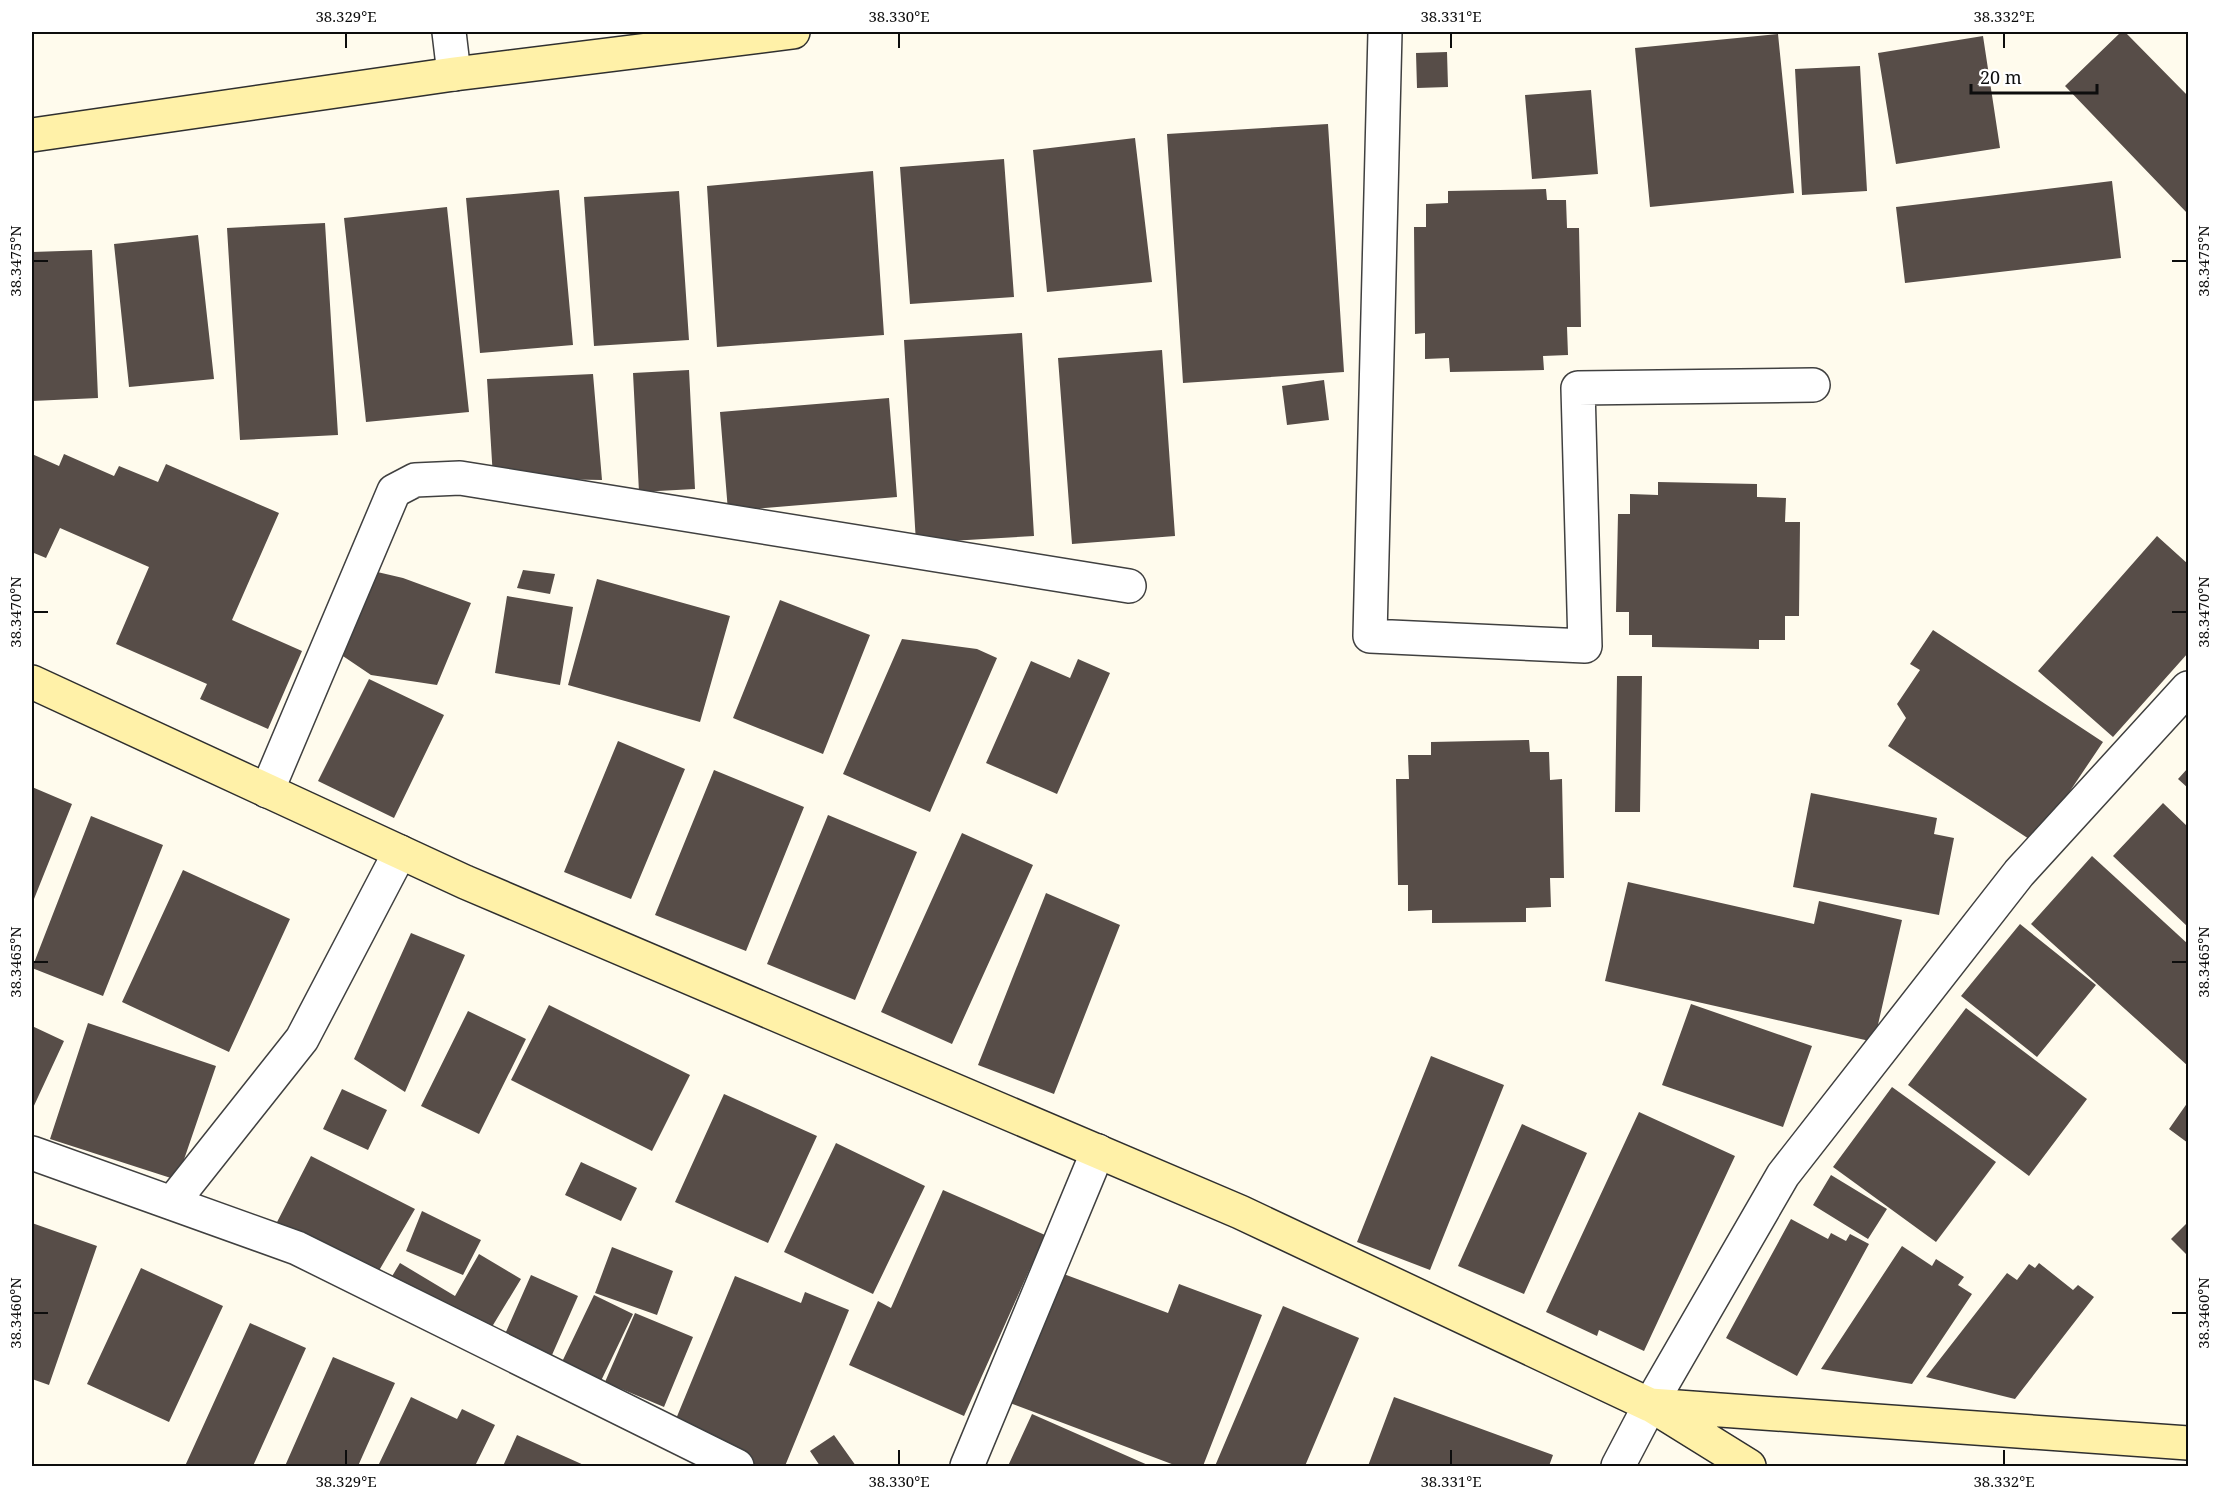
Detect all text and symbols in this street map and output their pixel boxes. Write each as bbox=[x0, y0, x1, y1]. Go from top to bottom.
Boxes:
text: 38.329°E bbox=[315, 6, 377, 26]
text: 38.330°E bbox=[868, 6, 930, 26]
text: 38.331°E bbox=[1420, 6, 1482, 26]
text: 38.332°E bbox=[1973, 6, 2035, 26]
scale bar bbox=[1971, 57, 2097, 95]
text: 20 m bbox=[1980, 65, 2022, 89]
text: 38.3475°N bbox=[5, 225, 25, 297]
text: 38.3475°N bbox=[2193, 225, 2213, 297]
text: 38.3470°N bbox=[5, 576, 25, 648]
text: 38.3470°N bbox=[2193, 576, 2213, 648]
text: 38.3465°N bbox=[5, 926, 25, 998]
text: 38.3465°N bbox=[2193, 926, 2213, 998]
text: 38.3460°N bbox=[5, 1277, 25, 1349]
text: 38.3460°N bbox=[2193, 1277, 2213, 1349]
text: 38.329°E bbox=[315, 1471, 377, 1491]
text: 38.330°E bbox=[868, 1471, 930, 1491]
text: 38.331°E bbox=[1420, 1471, 1482, 1491]
text: 38.332°E bbox=[1973, 1471, 2035, 1491]

